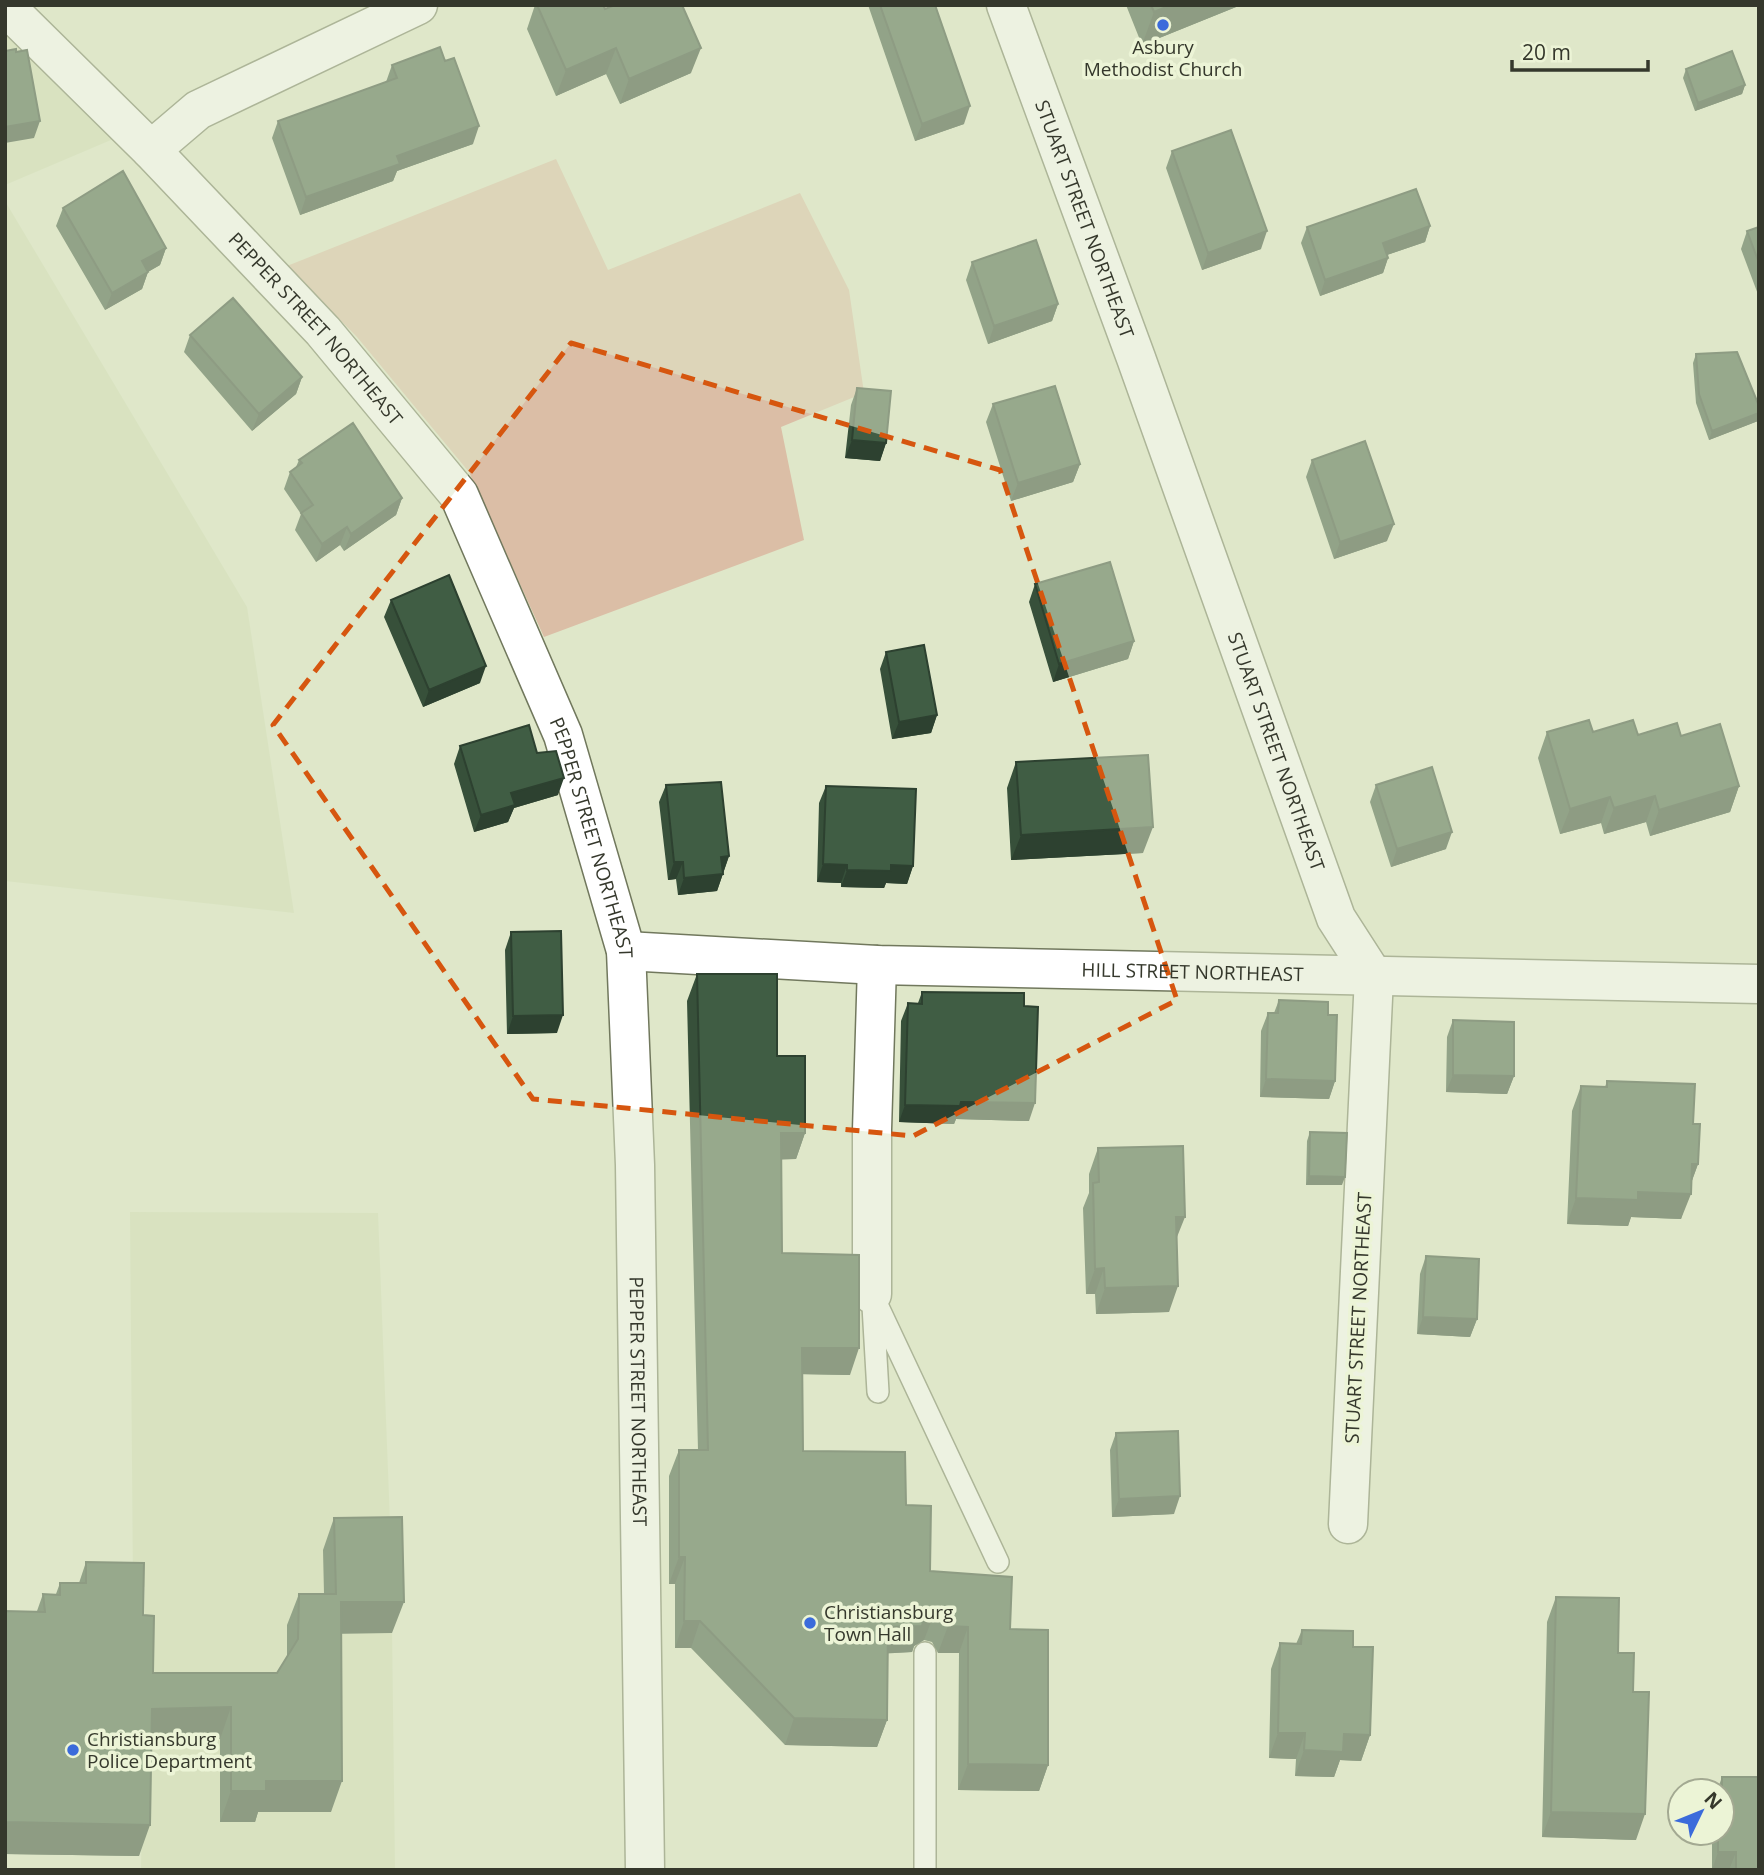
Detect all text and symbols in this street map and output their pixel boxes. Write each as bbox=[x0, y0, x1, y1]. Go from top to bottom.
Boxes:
marker: Asbury Methodist Church bbox=[1155, 17, 1171, 33]
scale bar bbox=[1512, 28, 1648, 72]
place label: Asbury Methodist Church bbox=[1084, 34, 1242, 82]
text: 20 m bbox=[1522, 38, 1571, 66]
street label: STUART STREET NORTHEAST bbox=[1029, 96, 1141, 342]
street label: PEPPER STREET NORTHEAST bbox=[223, 227, 409, 431]
street label: STUART STREET NORTHEAST bbox=[1222, 629, 1331, 875]
street label: PEPPER STREET NORTHEAST bbox=[544, 713, 639, 959]
street label: HILL STREET NORTHEAST bbox=[1081, 956, 1304, 987]
street label: STUART STREET NORTHEAST bbox=[1338, 1191, 1378, 1444]
street label: PEPPER STREET NORTHEAST bbox=[624, 1276, 653, 1527]
place label: Christiansburg Town Hall bbox=[824, 1599, 953, 1647]
marker: Christiansburg Town Hall bbox=[802, 1615, 818, 1631]
place label: Christiansburg Police Department bbox=[87, 1726, 252, 1774]
marker: Christiansburg Police Department bbox=[65, 1742, 81, 1758]
north arrow bbox=[1666, 1777, 1736, 1847]
text: N bbox=[1699, 1786, 1728, 1815]

